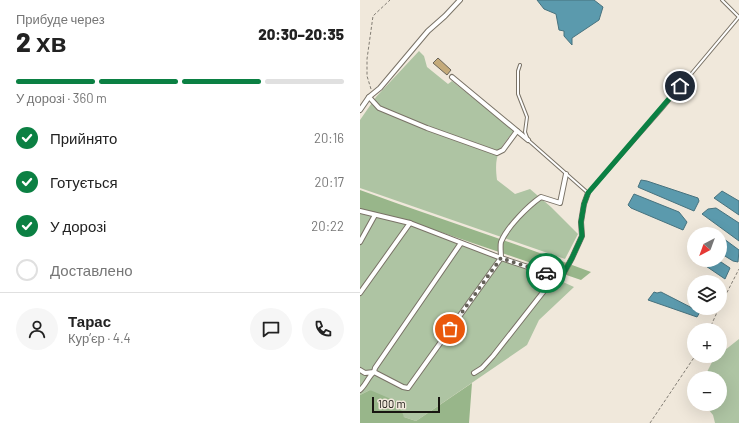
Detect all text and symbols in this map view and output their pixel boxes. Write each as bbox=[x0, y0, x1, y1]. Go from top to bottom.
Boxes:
text: Прибуде через bbox=[16, 11, 105, 27]
text: 20:30–20:35 bbox=[258, 25, 344, 43]
text: 2 хв bbox=[16, 26, 66, 57]
pin bbox=[663, 69, 697, 103]
icon: home bbox=[669, 75, 691, 97]
text: У дорозі · 360 m bbox=[16, 90, 107, 106]
icon: check bbox=[16, 127, 38, 149]
text: Прийнято bbox=[50, 129, 117, 147]
text: 20:16 bbox=[314, 130, 344, 146]
icon: check bbox=[16, 171, 38, 193]
text: Готується bbox=[50, 173, 118, 191]
text: 20:17 bbox=[315, 174, 344, 190]
icon: check bbox=[16, 215, 38, 237]
text: У дорозі bbox=[50, 217, 106, 235]
text: 20:22 bbox=[311, 218, 344, 234]
north arrow bbox=[687, 227, 727, 267]
map controls bbox=[687, 227, 727, 411]
courier bbox=[526, 253, 566, 293]
text: Доставлено bbox=[50, 261, 133, 279]
icon: car bbox=[535, 262, 557, 284]
button: layers bbox=[687, 275, 727, 315]
button: person bbox=[16, 308, 58, 350]
button: chat bbox=[250, 308, 292, 350]
button: phone bbox=[302, 308, 344, 350]
text: Тарас bbox=[68, 312, 111, 330]
pin bbox=[433, 312, 467, 346]
icon: bag bbox=[439, 318, 461, 340]
button: + bbox=[687, 323, 727, 363]
text: Кур’єр · 4.4 bbox=[68, 330, 131, 346]
button: − bbox=[687, 371, 727, 411]
scale bar bbox=[372, 395, 440, 414]
text: 100 m bbox=[378, 397, 406, 410]

